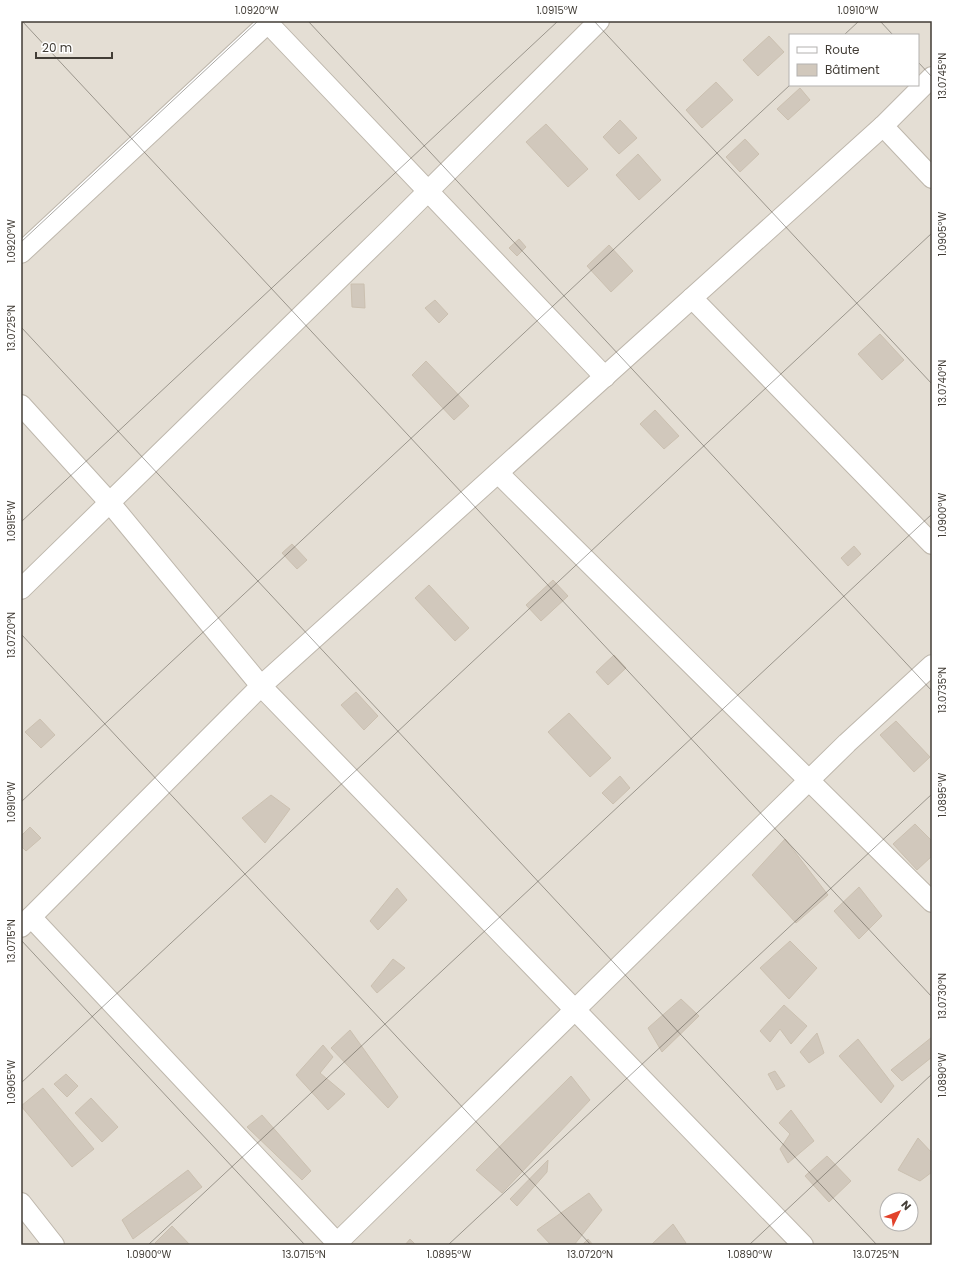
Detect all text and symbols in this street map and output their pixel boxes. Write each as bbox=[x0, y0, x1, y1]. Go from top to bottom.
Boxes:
text: 1.0920°W bbox=[235, 3, 279, 18]
text: 1.0915°W bbox=[536, 3, 578, 18]
text: 1.0910°W bbox=[837, 3, 879, 18]
scale bar bbox=[36, 34, 112, 60]
legend bbox=[789, 34, 919, 86]
text: 20 m bbox=[42, 39, 72, 56]
text: Route bbox=[825, 41, 859, 58]
text: 13.0745°N bbox=[935, 53, 950, 99]
text: Bâtiment bbox=[825, 61, 880, 78]
text: 1.0905°W bbox=[935, 212, 950, 256]
text: 1.0920°W bbox=[4, 219, 19, 263]
text: 13.0725°N bbox=[4, 305, 19, 351]
text: 13.0740°N bbox=[935, 360, 950, 406]
text: 1.0900°W bbox=[935, 493, 950, 537]
text: 1.0915°W bbox=[4, 500, 19, 542]
text: 13.0720°N bbox=[4, 612, 19, 658]
text: 13.0735°N bbox=[935, 667, 950, 713]
text: 1.0895°W bbox=[935, 773, 950, 817]
text: 1.0910°W bbox=[4, 781, 19, 823]
text: 13.0715°N bbox=[4, 919, 19, 963]
text: 13.0730°N bbox=[935, 973, 950, 1019]
text: 1.0890°W bbox=[935, 1053, 950, 1097]
text: 1.0905°W bbox=[4, 1060, 19, 1104]
north arrow bbox=[879, 1192, 919, 1232]
text: N bbox=[898, 1197, 915, 1214]
text: 1.0900°W bbox=[127, 1247, 171, 1262]
text: 13.0715°N bbox=[282, 1247, 326, 1262]
text: 1.0895°W bbox=[427, 1247, 471, 1262]
text: 13.0720°N bbox=[567, 1247, 613, 1262]
text: 1.0890°W bbox=[728, 1247, 772, 1262]
text: 13.0725°N bbox=[853, 1247, 899, 1262]

